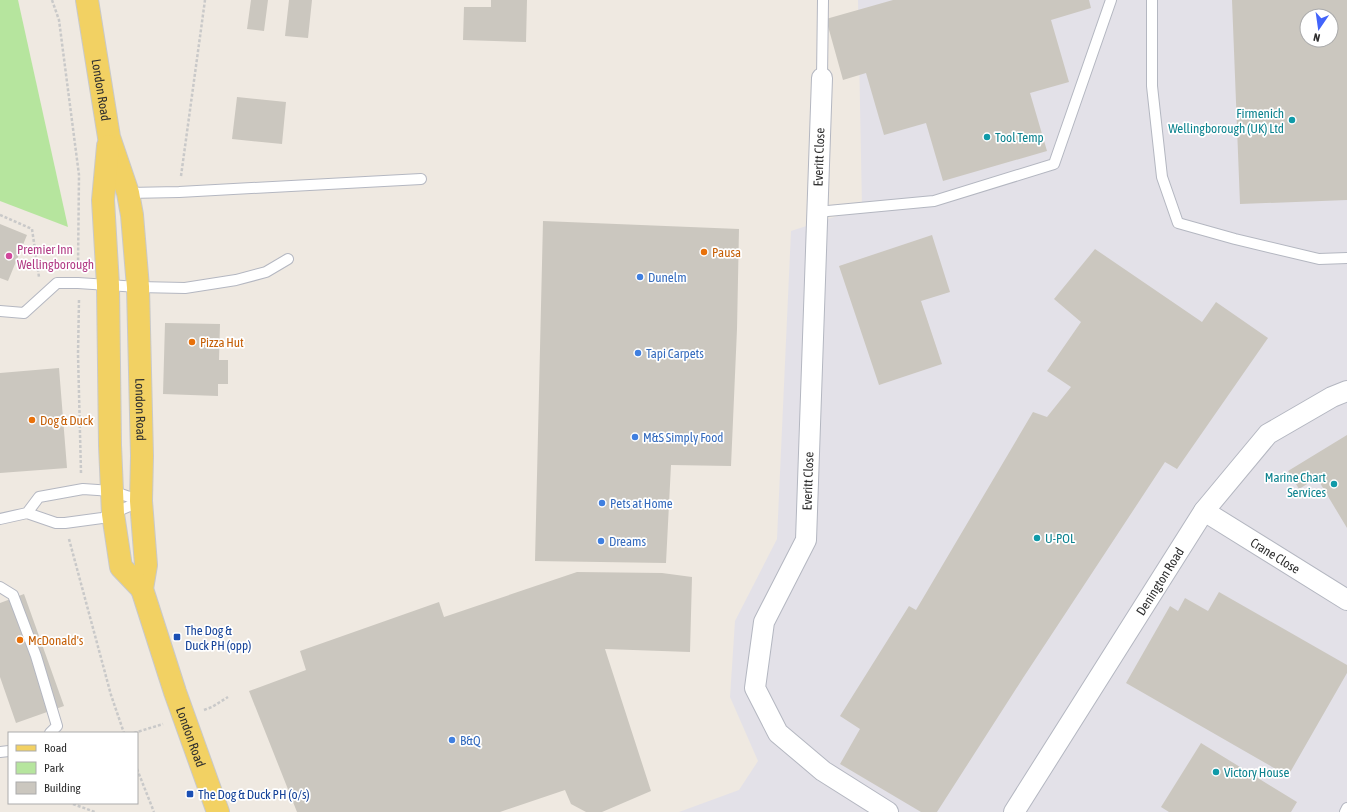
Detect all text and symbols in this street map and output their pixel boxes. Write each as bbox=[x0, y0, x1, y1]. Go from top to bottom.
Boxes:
north arrow bbox=[1299, 8, 1339, 48]
text: N bbox=[1312, 31, 1321, 44]
street label: London Road bbox=[89, 58, 114, 122]
place label: Firmenich Wellingborough (UK) Ltd bbox=[1168, 106, 1284, 136]
marker: Firmenich Wellingborough (UK) Ltd bbox=[1287, 115, 1297, 125]
street label: Everitt Close bbox=[810, 127, 828, 187]
place label: Tool Temp bbox=[995, 130, 1044, 145]
marker: Tool Temp bbox=[982, 132, 992, 142]
place label: Premier Inn Wellingborough bbox=[17, 242, 94, 272]
place label: Pausa bbox=[712, 245, 741, 260]
marker: Pausa bbox=[699, 247, 709, 257]
marker: Premier Inn Wellingborough bbox=[4, 251, 14, 261]
place label: Dunelm bbox=[648, 270, 687, 285]
marker: Dunelm bbox=[635, 272, 645, 282]
place label: Pizza Hut bbox=[200, 335, 244, 350]
marker: Pizza Hut bbox=[187, 337, 197, 347]
place label: Tapi Carpets bbox=[646, 346, 704, 361]
marker: Tapi Carpets bbox=[633, 348, 643, 358]
street label: London Road bbox=[133, 378, 149, 441]
place label: Dog & Duck bbox=[40, 413, 94, 428]
marker: Dog & Duck bbox=[27, 415, 37, 425]
place label: M&S Simply Food bbox=[643, 430, 724, 445]
marker: M&S Simply Food bbox=[630, 432, 640, 442]
street label: Everitt Close bbox=[799, 451, 817, 511]
place label: Marine Chart Services bbox=[1265, 470, 1326, 500]
marker: Marine Chart Services bbox=[1329, 479, 1339, 489]
place label: Pets at Home bbox=[610, 496, 673, 511]
marker: Pets at Home bbox=[597, 498, 607, 508]
place label: U-POL bbox=[1045, 531, 1075, 546]
marker: U-POL bbox=[1032, 533, 1042, 543]
place label: Dreams bbox=[609, 534, 646, 549]
street label: Crane Close bbox=[1248, 534, 1303, 576]
marker: Dreams bbox=[596, 536, 606, 546]
street label: Denington Road bbox=[1133, 545, 1187, 618]
place label: The Dog & Duck PH (opp) bbox=[185, 623, 251, 653]
marker: The Dog & Duck PH (opp) bbox=[172, 632, 182, 642]
place label: McDonald's bbox=[28, 633, 84, 648]
marker: McDonald's bbox=[15, 635, 25, 645]
street label: London Road bbox=[173, 705, 209, 769]
legend bbox=[8, 732, 138, 804]
place label: B&Q bbox=[460, 733, 481, 748]
marker: B&Q bbox=[447, 735, 457, 745]
text: Road bbox=[44, 741, 67, 755]
text: Park bbox=[44, 761, 65, 775]
place label: Victory House bbox=[1224, 765, 1289, 780]
marker: Victory House bbox=[1211, 767, 1221, 777]
text: Building bbox=[44, 781, 82, 795]
place label: The Dog & Duck PH (o/s) bbox=[198, 787, 310, 802]
marker: The Dog & Duck PH (o/s) bbox=[185, 789, 195, 799]

